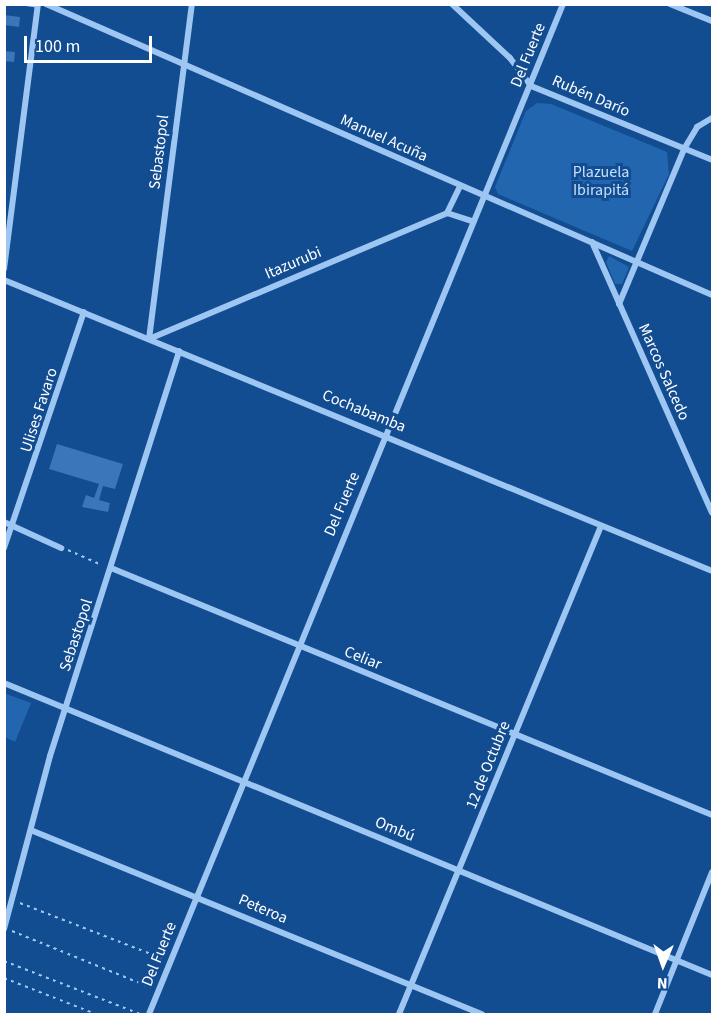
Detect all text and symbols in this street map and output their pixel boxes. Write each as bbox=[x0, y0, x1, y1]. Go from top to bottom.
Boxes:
street label: Del Fuerte bbox=[506, 20, 550, 90]
scale bar bbox=[27, 24, 154, 62]
text: 100 m bbox=[35, 34, 80, 59]
street label: Rubén Darío bbox=[549, 71, 633, 121]
street label: Manuel Acuña bbox=[337, 110, 431, 166]
street label: Sebastopol bbox=[145, 114, 173, 190]
park label: Plazuela Ibirapitá bbox=[573, 162, 629, 200]
street label: Itazurubi bbox=[262, 242, 324, 284]
street label: Marcos Salcedo bbox=[634, 321, 694, 423]
street label: Ulises Favaro bbox=[16, 365, 62, 455]
street label: Cochabamba bbox=[319, 386, 409, 436]
street label: Del Fuerte bbox=[320, 469, 364, 539]
street label: Sebastopol bbox=[55, 596, 97, 674]
street label: Celiar bbox=[341, 642, 385, 674]
street label: 12 de Octubre bbox=[462, 718, 514, 812]
street label: Ombú bbox=[372, 812, 418, 846]
street label: Peteroa bbox=[236, 890, 290, 928]
street label: Del Fuerte bbox=[137, 919, 181, 989]
north arrow bbox=[633, 935, 693, 995]
text: N bbox=[657, 972, 668, 994]

